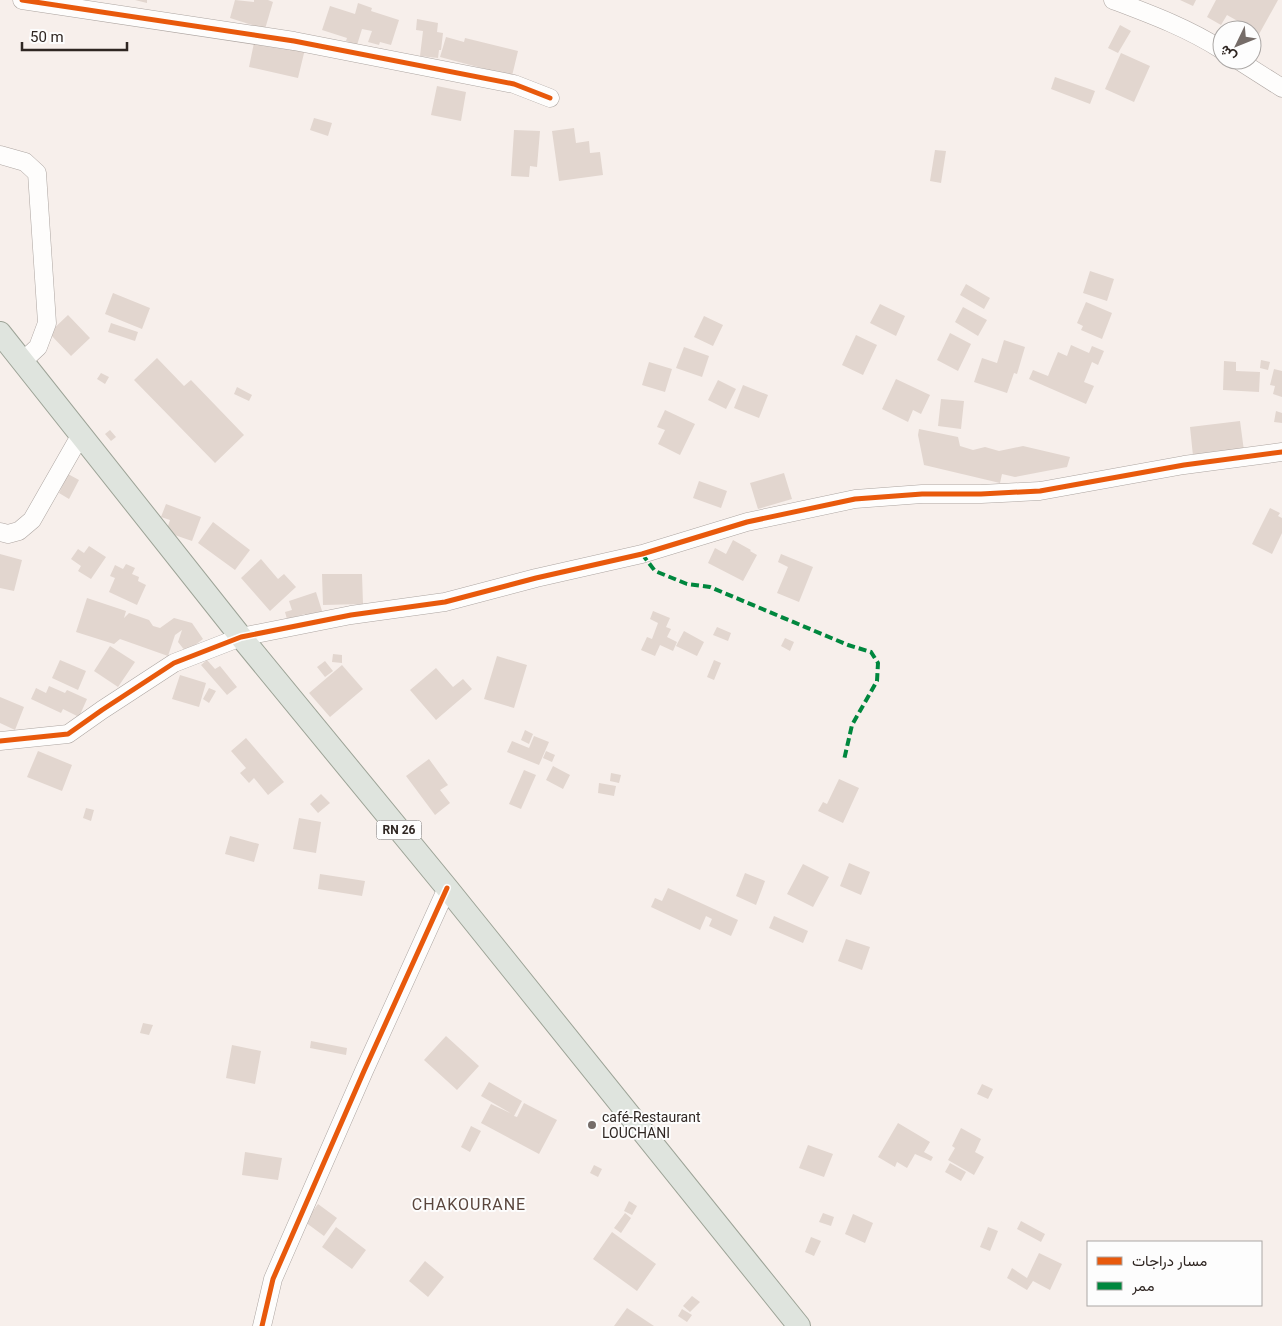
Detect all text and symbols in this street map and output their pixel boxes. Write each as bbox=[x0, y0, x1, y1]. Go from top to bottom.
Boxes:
scale bar bbox=[22, 20, 128, 52]
north arrow bbox=[1212, 20, 1262, 70]
text: 50 m bbox=[30, 28, 64, 46]
text: ش bbox=[1216, 41, 1240, 65]
road number: RN 26 bbox=[376, 820, 422, 840]
place label: café-Restaurant LOUCHANI bbox=[602, 1109, 701, 1141]
marker: café-Restaurant LOUCHANI bbox=[586, 1119, 598, 1131]
district label: CHAKOURANE bbox=[412, 1195, 526, 1214]
legend bbox=[1087, 1241, 1262, 1306]
text: مسار دراجات bbox=[1132, 1252, 1207, 1270]
text: ممر bbox=[1131, 1277, 1154, 1295]

